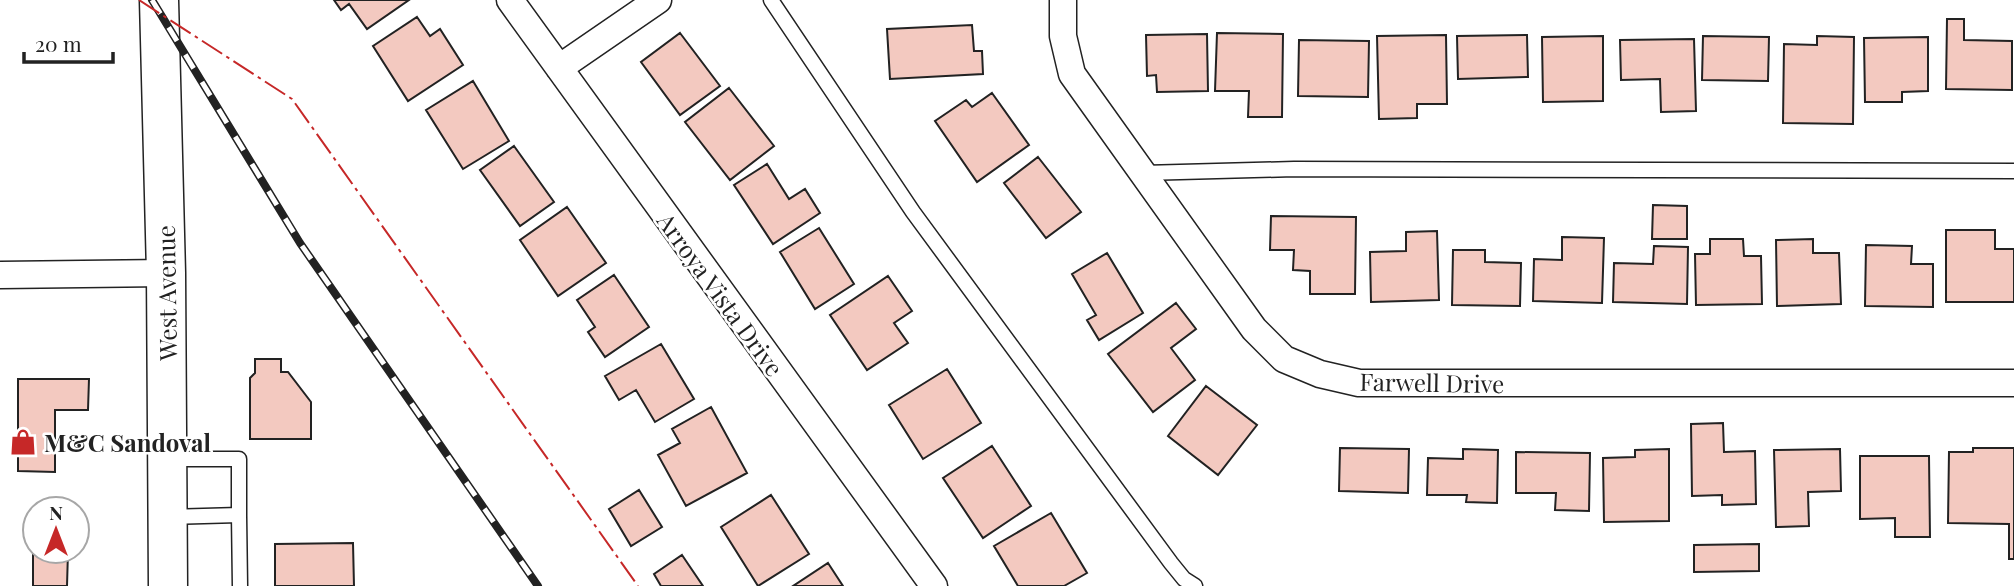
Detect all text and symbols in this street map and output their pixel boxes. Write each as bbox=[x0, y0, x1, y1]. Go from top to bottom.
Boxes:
scale bar bbox=[24, 21, 114, 65]
text: 20 m bbox=[35, 29, 82, 57]
street label: Arroya Vista Drive bbox=[650, 205, 791, 382]
street label: West Avenue bbox=[149, 225, 183, 362]
street label: Farwell Drive bbox=[1359, 365, 1505, 399]
place label: M&C Sandoval bbox=[44, 426, 211, 458]
shop icon: M&C Sandoval bbox=[8, 427, 38, 457]
north arrow bbox=[21, 495, 91, 565]
text: N bbox=[49, 499, 63, 525]

